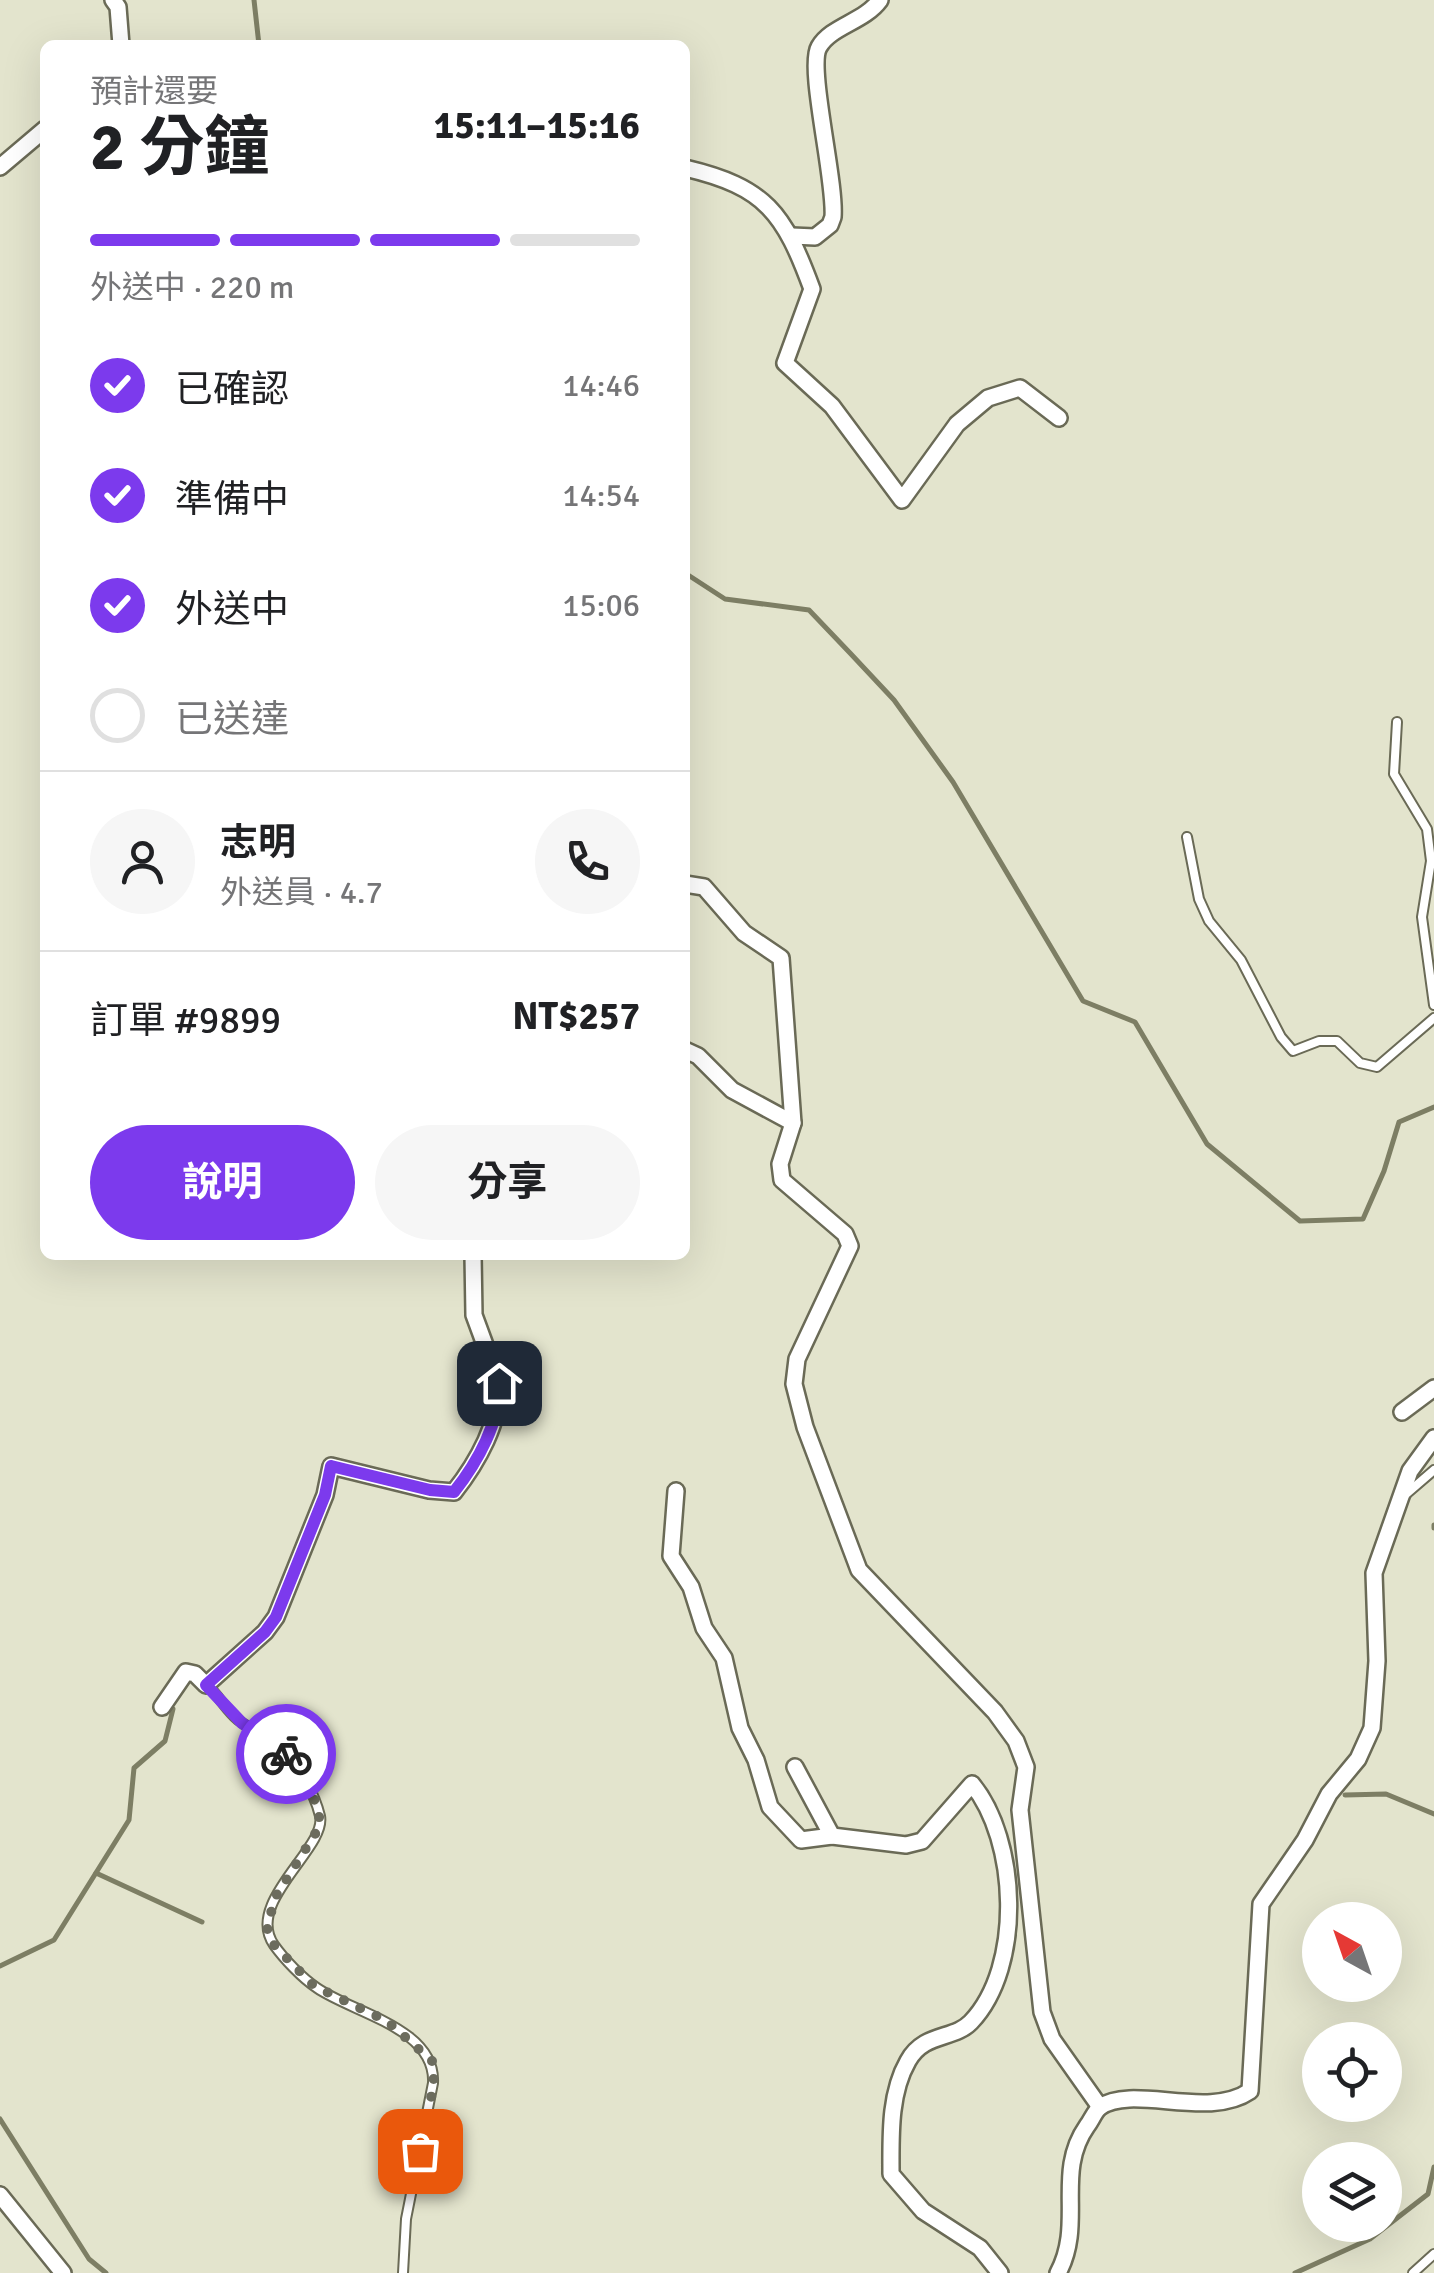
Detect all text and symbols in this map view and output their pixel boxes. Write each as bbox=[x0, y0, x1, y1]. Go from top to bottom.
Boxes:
text: 預計還要 bbox=[90, 72, 218, 111]
text: 15:11–15:16 bbox=[434, 102, 640, 149]
text: 2 分鐘 bbox=[90, 108, 269, 188]
text: 外送中 · 220 m bbox=[90, 268, 294, 307]
icon: check bbox=[90, 358, 145, 413]
text: 已確認 bbox=[175, 366, 289, 413]
text: 14:46 bbox=[562, 366, 640, 405]
icon: check bbox=[90, 468, 145, 523]
text: 準備中 bbox=[175, 476, 289, 523]
text: 14:54 bbox=[562, 476, 640, 515]
icon: check bbox=[90, 578, 145, 633]
text: 外送中 bbox=[175, 586, 289, 633]
text: 15:06 bbox=[562, 586, 640, 625]
text: 已送達 bbox=[175, 696, 289, 743]
button: person bbox=[90, 809, 195, 914]
button: phone bbox=[535, 809, 640, 914]
text: 志明 bbox=[220, 819, 296, 866]
text: 外送員 · 4.7 bbox=[220, 873, 383, 912]
text: NT$257 bbox=[512, 993, 640, 1040]
text: 訂單 #9899 bbox=[90, 997, 281, 1044]
button: 說明 bbox=[90, 1125, 355, 1240]
button: 分享 bbox=[375, 1125, 640, 1240]
pin bbox=[457, 1341, 542, 1426]
icon: home bbox=[472, 1356, 527, 1411]
courier bbox=[236, 1704, 336, 1804]
icon: bike bbox=[259, 1727, 314, 1782]
north arrow bbox=[1302, 1902, 1402, 2002]
map controls bbox=[1302, 1902, 1402, 2242]
button: locate bbox=[1302, 2022, 1402, 2122]
pin bbox=[378, 2109, 463, 2194]
icon: bag bbox=[393, 2124, 448, 2179]
button: layers bbox=[1302, 2142, 1402, 2242]

